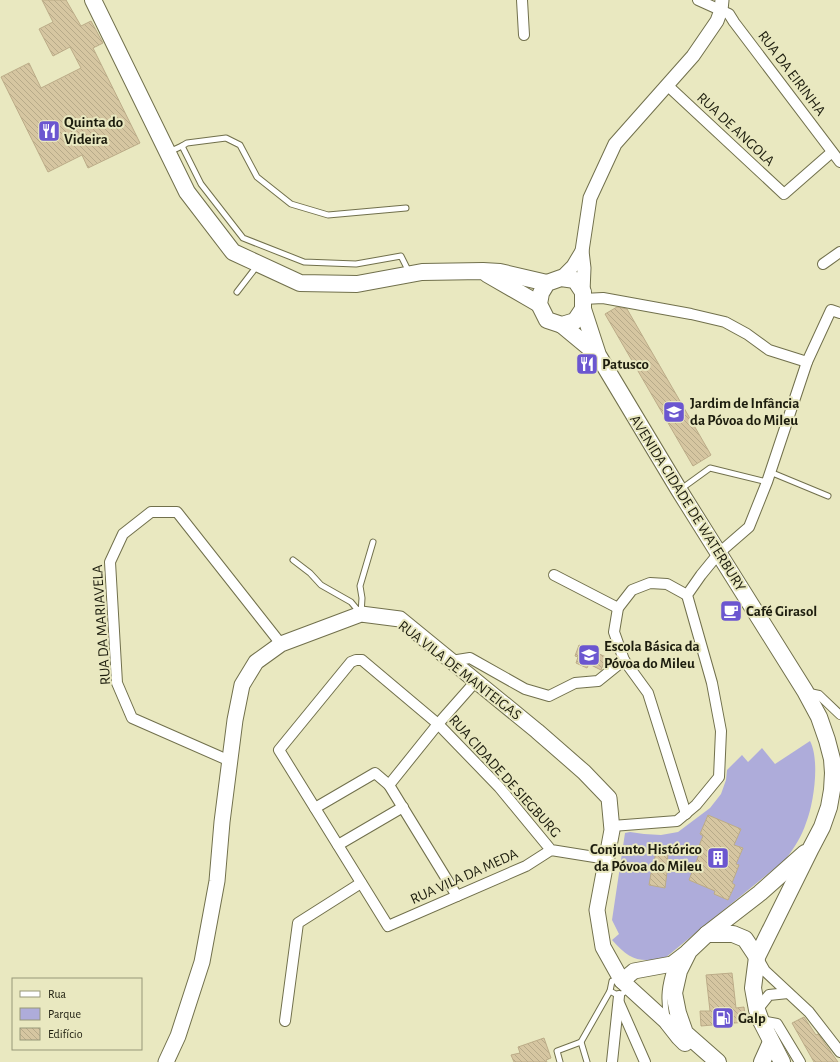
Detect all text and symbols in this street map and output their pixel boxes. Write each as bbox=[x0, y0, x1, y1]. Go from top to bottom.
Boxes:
street label: RUA DA EIRINHA bbox=[755, 28, 828, 119]
street label: RUA DE ANGOLA bbox=[694, 90, 778, 169]
place label: Quinta do Videira bbox=[64, 115, 123, 147]
restaurant icon: Quinta do Videira bbox=[36, 118, 62, 144]
restaurant icon: Patusco bbox=[574, 351, 600, 377]
place label: Patusco bbox=[602, 357, 649, 372]
place label: Jardim de Infância da Póvoa do Mileu bbox=[690, 396, 799, 428]
school or university icon: Jardim de Infância da Póvoa do Mileu bbox=[661, 399, 687, 425]
street label: AVENIDA CIDADE DE WATERBURY bbox=[627, 412, 748, 594]
street label: RUA DA MARIAVELA bbox=[90, 564, 113, 686]
cafe icon: Café Girasol bbox=[718, 598, 744, 624]
place label: Café Girasol bbox=[746, 604, 817, 619]
street label: RUA VILA DE MANTEIGAS bbox=[395, 618, 524, 723]
place label: Escola Básica da Póvoa do Mileu bbox=[604, 639, 700, 671]
school or university icon: Escola Básica da Póvoa do Mileu bbox=[576, 642, 602, 668]
street label: RUA CIDADE DE SIEGBURG bbox=[446, 712, 563, 840]
place label: Conjunto Histórico da Póvoa do Mileu bbox=[590, 842, 702, 874]
building icon: Conjunto Histórico da Póvoa do Mileu bbox=[705, 845, 731, 871]
street label: RUA VILA DA MEDA bbox=[408, 846, 521, 907]
legend bbox=[12, 978, 142, 1050]
text: Rua bbox=[48, 988, 67, 1000]
fuel station icon: Galp bbox=[710, 1005, 736, 1031]
text: Parque bbox=[48, 1008, 81, 1020]
place label: Galp bbox=[738, 1011, 766, 1026]
text: Edifício bbox=[48, 1028, 83, 1040]

